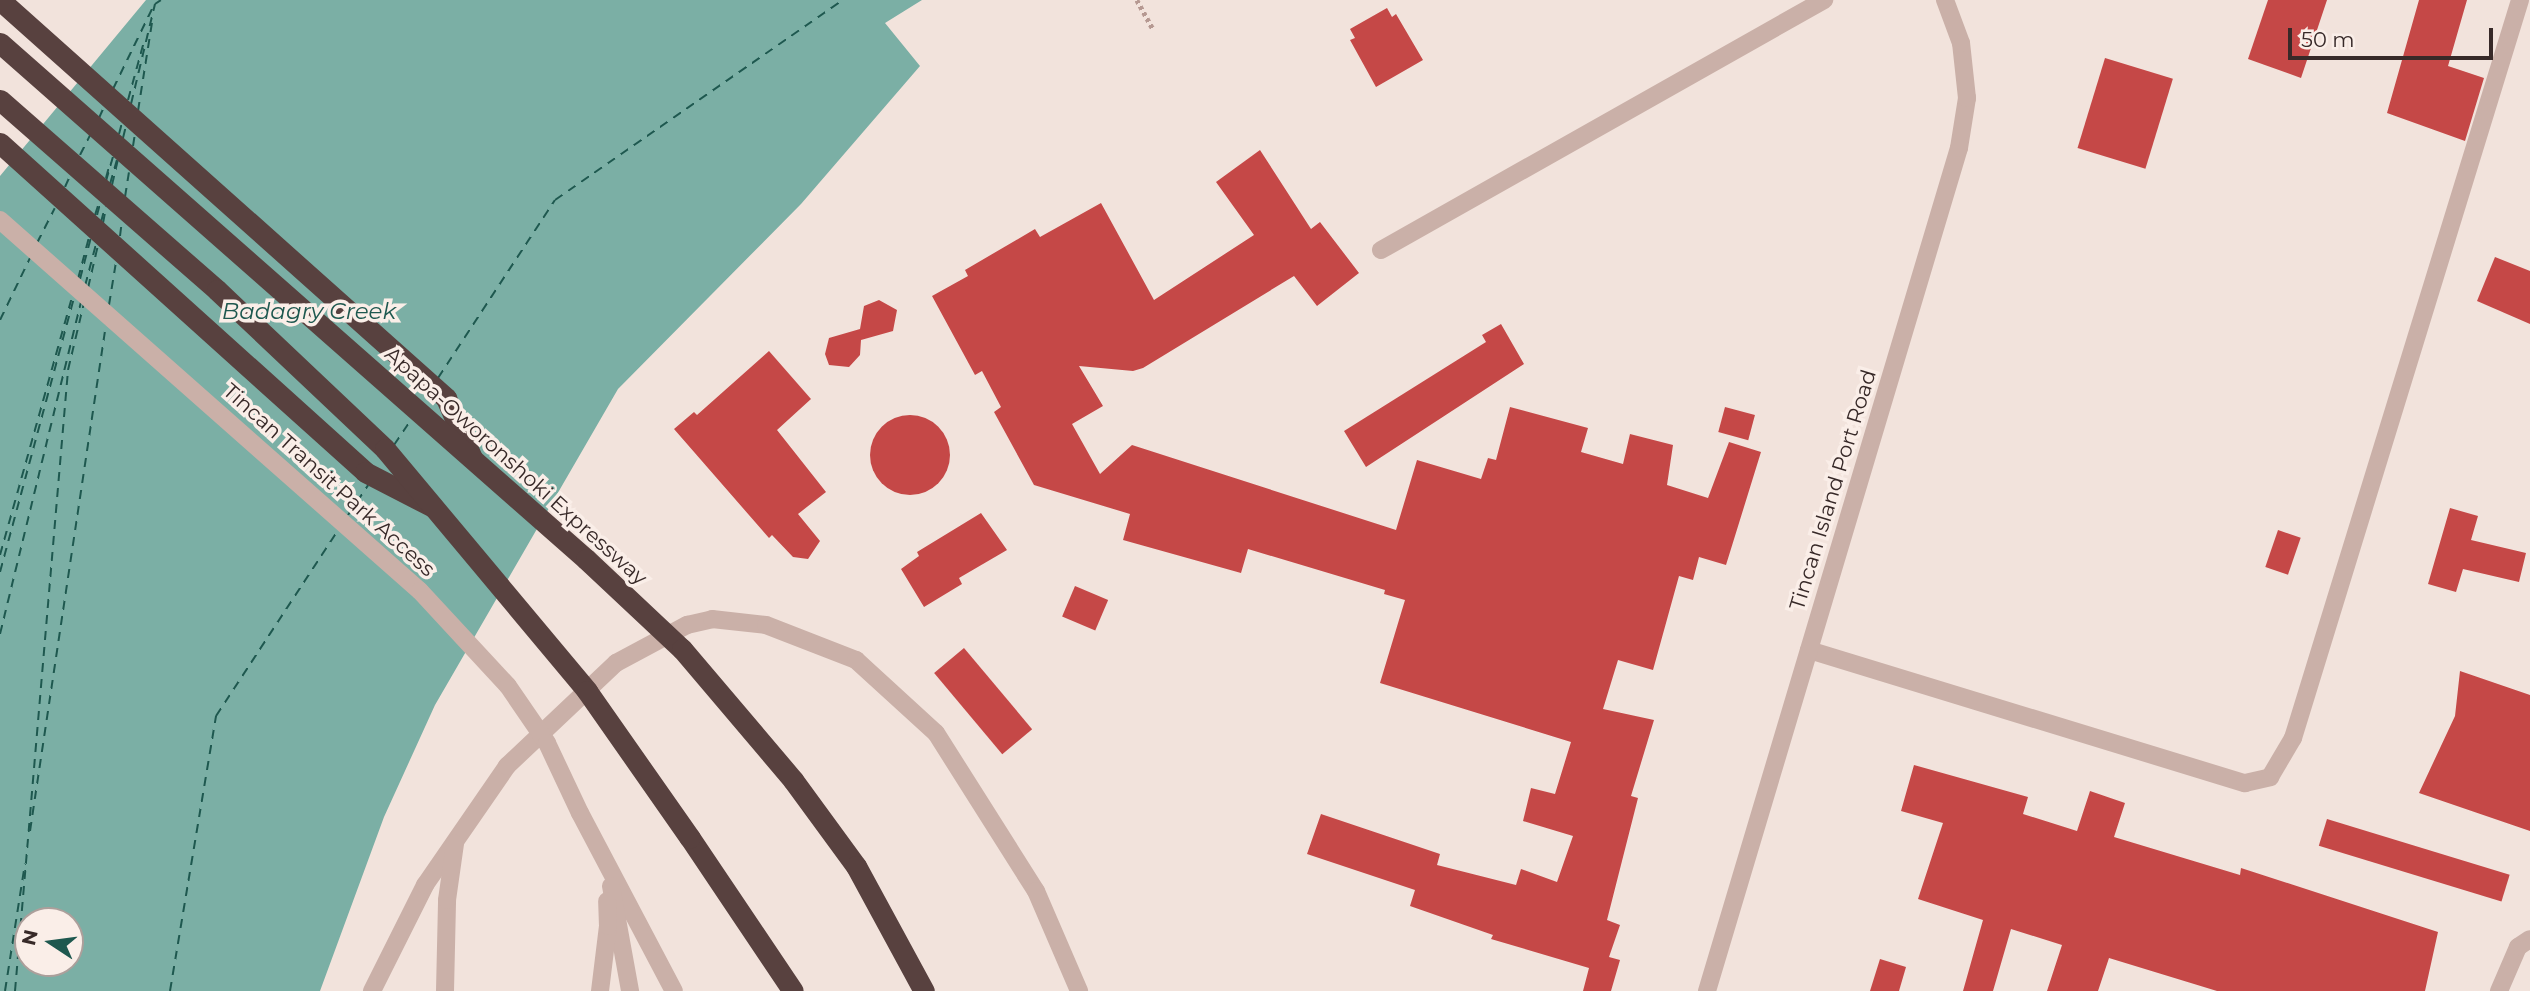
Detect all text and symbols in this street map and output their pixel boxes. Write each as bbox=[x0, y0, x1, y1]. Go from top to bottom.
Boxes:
scale bar bbox=[2292, 14, 2497, 58]
text: 50 m bbox=[2301, 27, 2355, 52]
water label: Badagry Creek bbox=[222, 297, 396, 325]
street label: Apapa-Oworonshoki Expressway bbox=[380, 342, 652, 590]
street label: Tincan Island Port Road bbox=[1784, 367, 1882, 613]
street label: Tincan Transit Park Access bbox=[218, 378, 440, 582]
north arrow bbox=[14, 907, 84, 977]
text: N bbox=[17, 928, 43, 948]

